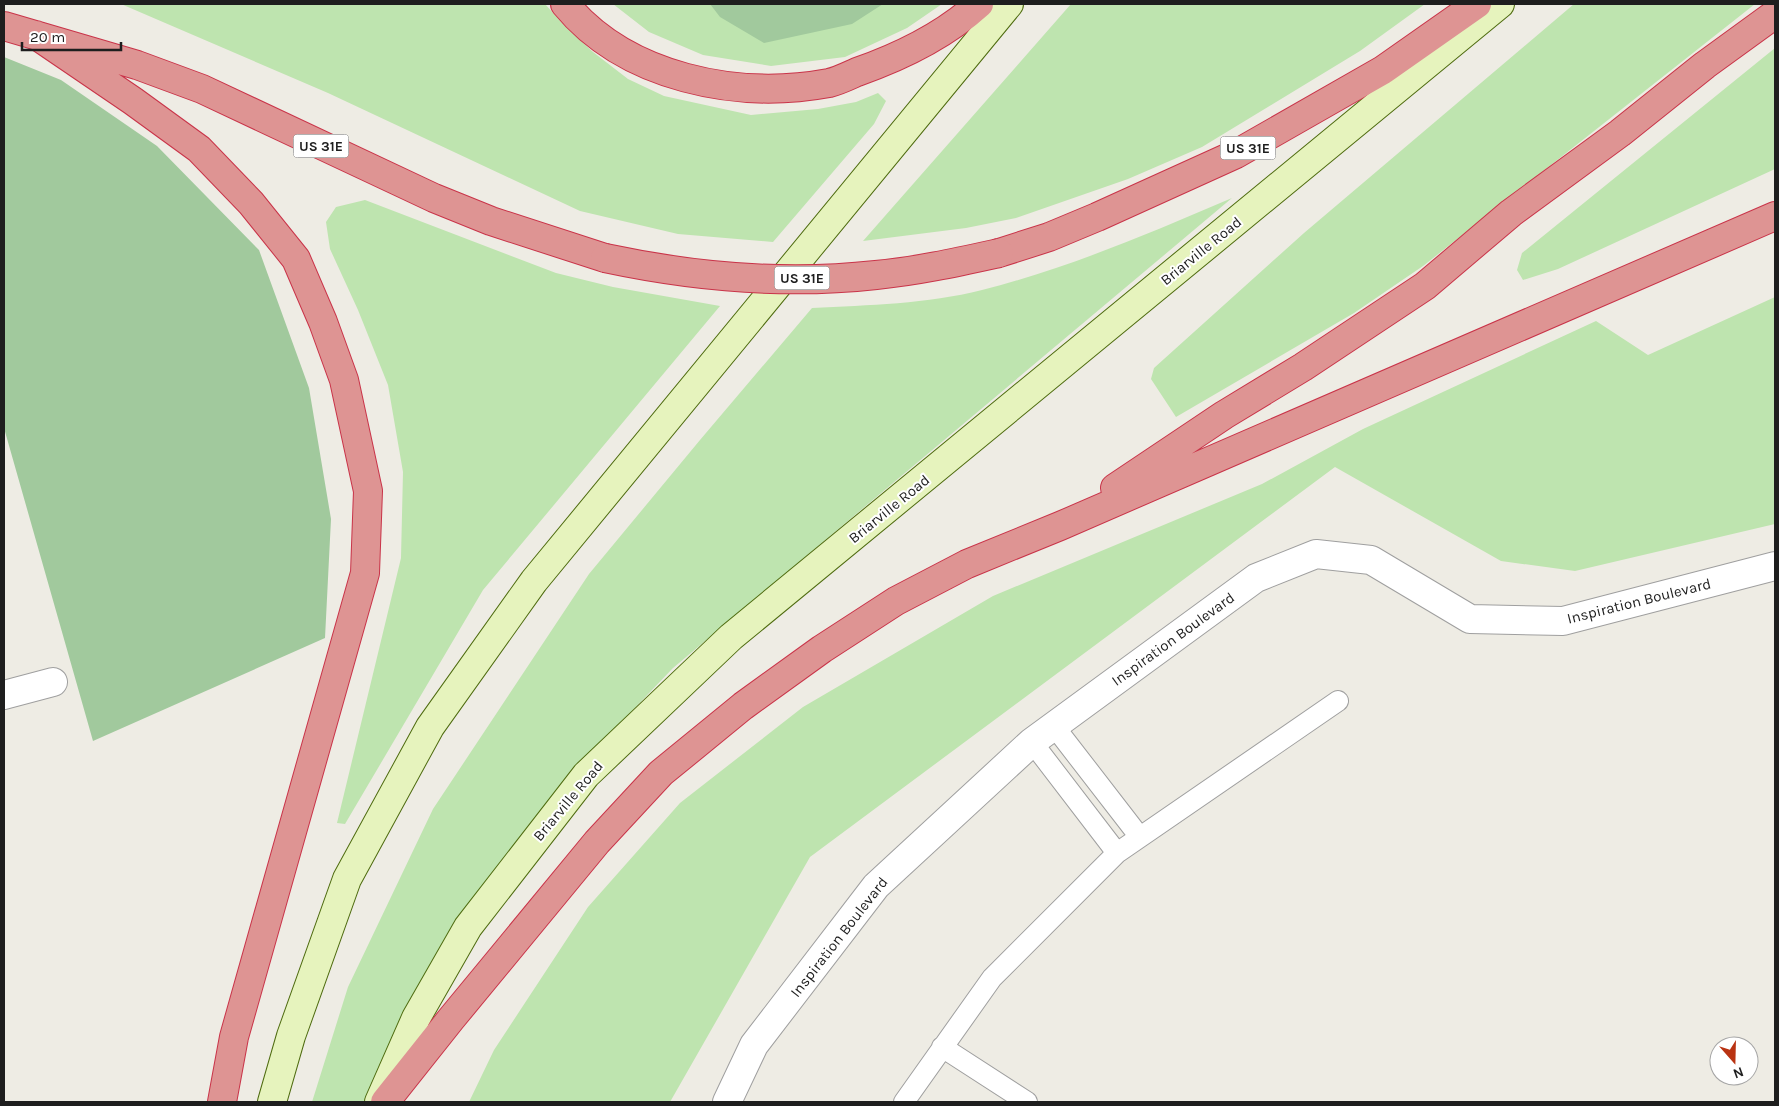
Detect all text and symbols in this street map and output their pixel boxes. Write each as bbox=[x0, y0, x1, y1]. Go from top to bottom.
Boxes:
scale bar bbox=[22, 20, 121, 52]
text: 20 m bbox=[30, 28, 65, 46]
road number: US 31E bbox=[294, 134, 348, 158]
road number: US 31E bbox=[1220, 136, 1276, 160]
street label: Briarville Road bbox=[1157, 213, 1245, 289]
road number: US 31E bbox=[774, 266, 830, 290]
street label: Briarville Road bbox=[845, 471, 933, 547]
street label: Inspiration Boulevard bbox=[1565, 574, 1713, 628]
street label: Inspiration Boulevard bbox=[1108, 588, 1238, 690]
street label: Briarville Road bbox=[529, 757, 607, 845]
street label: Inspiration Boulevard bbox=[786, 873, 892, 1001]
north arrow bbox=[1709, 1036, 1759, 1086]
text: N bbox=[1731, 1063, 1746, 1082]

